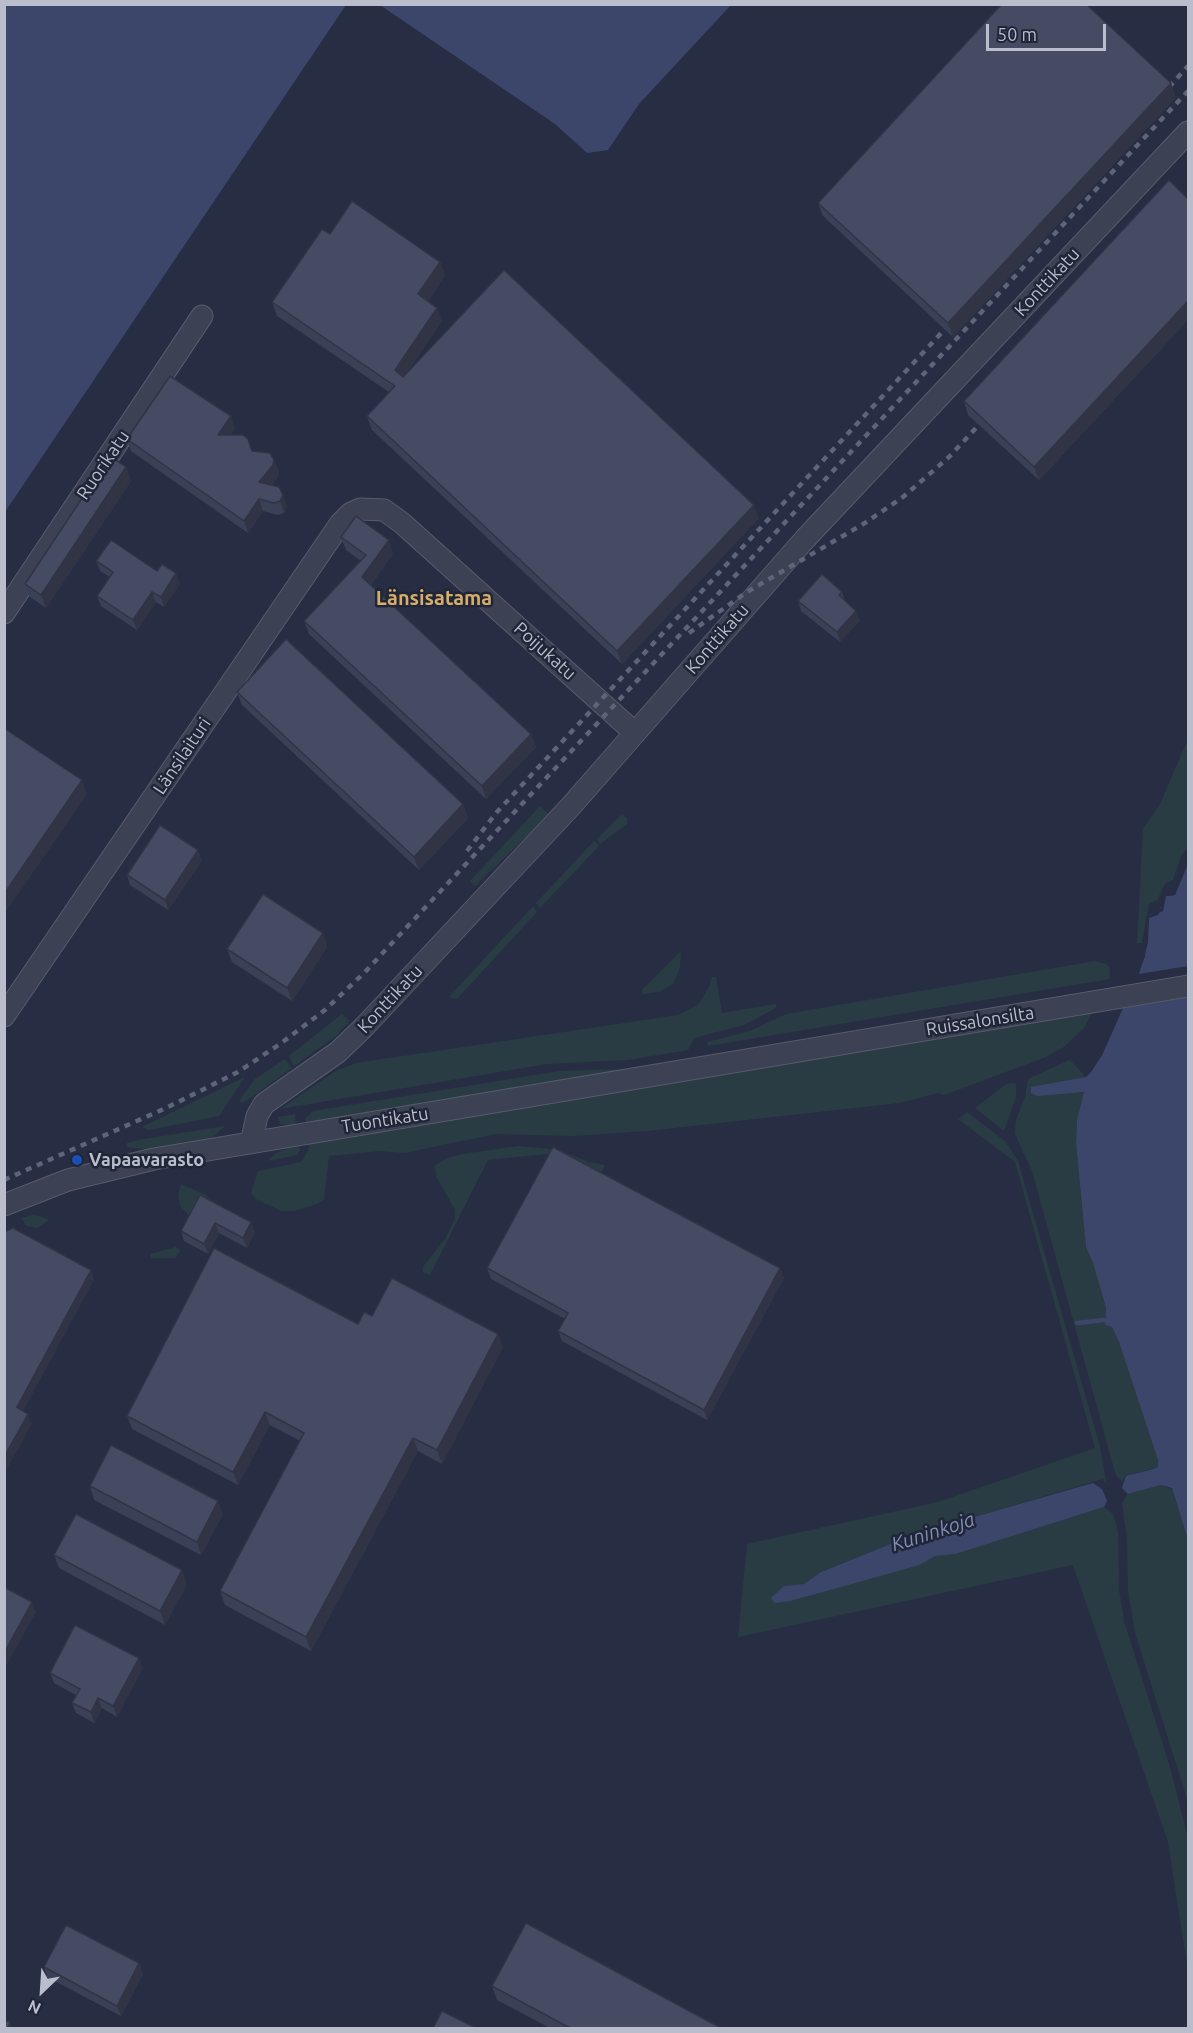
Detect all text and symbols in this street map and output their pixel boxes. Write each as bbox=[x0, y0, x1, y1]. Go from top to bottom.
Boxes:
scale bar bbox=[989, 12, 1109, 50]
text: 50 m bbox=[997, 24, 1037, 44]
street label: Konttikatu bbox=[1010, 243, 1084, 321]
street label: Ruorikatu bbox=[72, 426, 134, 504]
district label: Länsisatama bbox=[376, 586, 492, 610]
street label: Konttikatu bbox=[681, 600, 753, 678]
street label: Poijukatu bbox=[510, 618, 580, 684]
street label: Länsilaituri bbox=[148, 714, 216, 798]
street label: Konttikatu bbox=[353, 960, 427, 1038]
street label: Ruissalonsilta bbox=[924, 1002, 1036, 1040]
street label: Tuontikatu bbox=[340, 1102, 430, 1138]
place label: Vapaavarasto bbox=[89, 1149, 204, 1171]
marker: Vapaavarasto bbox=[70, 1153, 84, 1167]
water label: Kuninkoja bbox=[888, 1507, 978, 1557]
north arrow bbox=[12, 1961, 72, 2021]
text: N bbox=[25, 1997, 44, 2018]

